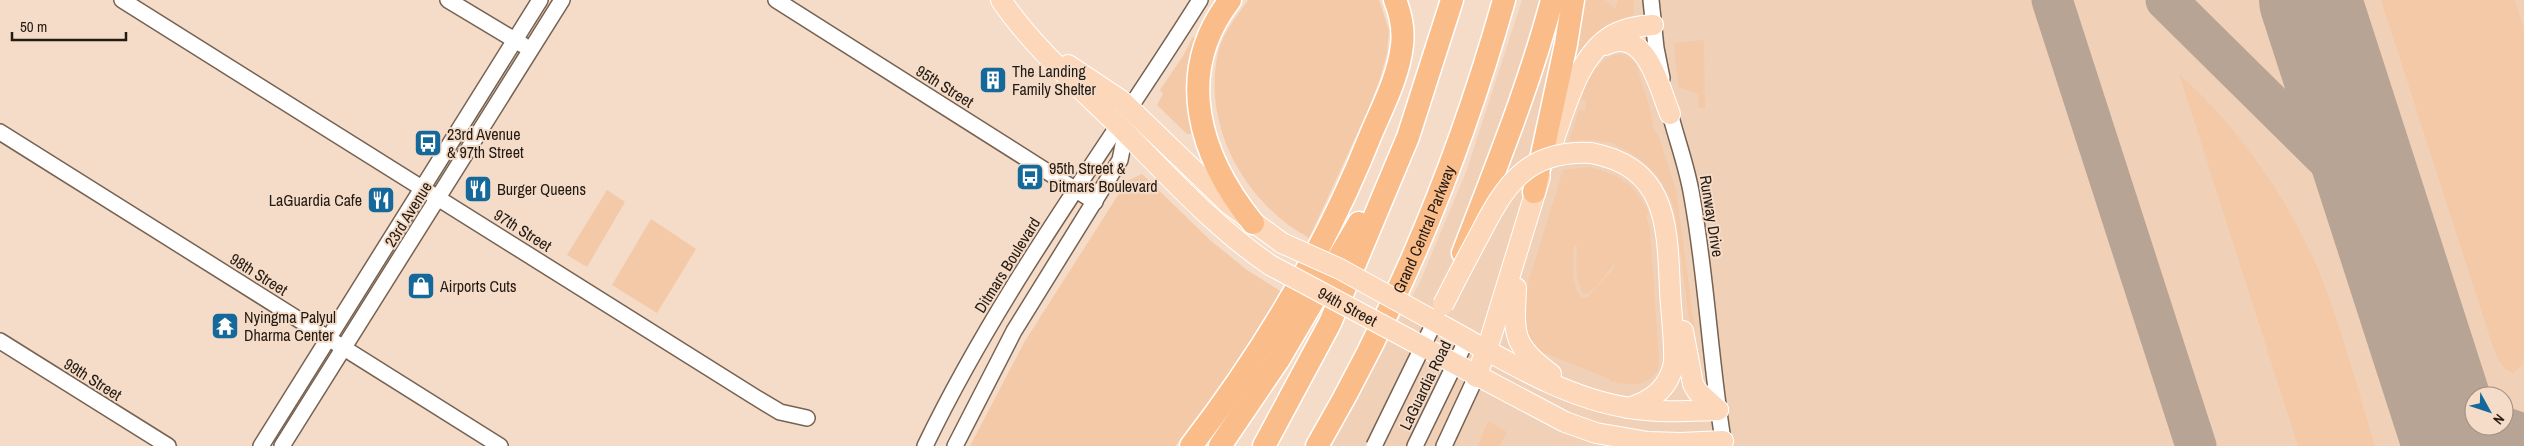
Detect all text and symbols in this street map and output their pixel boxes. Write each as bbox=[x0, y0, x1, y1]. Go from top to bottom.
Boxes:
scale bar bbox=[12, 10, 126, 42]
text: 50 m bbox=[20, 16, 47, 37]
street label: 95th Street bbox=[912, 60, 978, 113]
place label: The Landing Family Shelter bbox=[1012, 60, 1097, 100]
building icon: The Landing Family Shelter bbox=[978, 65, 1008, 95]
place label: 23rd Avenue & 97th Street bbox=[447, 123, 524, 163]
bus stop icon: 23rd Avenue & 97th Street bbox=[413, 128, 443, 158]
place label: 95th Street & Ditmars Boulevard bbox=[1049, 157, 1158, 197]
bus stop icon: 95th Street & Ditmars Boulevard bbox=[1015, 162, 1045, 192]
street label: Grand Central Parkway bbox=[1387, 162, 1460, 296]
restaurant icon: Burger Queens bbox=[463, 174, 493, 204]
street label: Runway Drive bbox=[1695, 174, 1729, 258]
street label: 23rd Avenue bbox=[379, 177, 437, 251]
place label: Burger Queens bbox=[497, 178, 586, 200]
restaurant icon: LaGuardia Cafe bbox=[366, 185, 396, 215]
place label: LaGuardia Cafe bbox=[269, 189, 362, 211]
street label: 97th Street bbox=[490, 204, 556, 257]
street label: Ditmars Boulevard bbox=[969, 213, 1045, 317]
street label: 98th Street bbox=[226, 248, 292, 301]
shop icon: Airports Cuts bbox=[406, 271, 436, 301]
place label: Airports Cuts bbox=[439, 275, 517, 297]
street label: 94th Street bbox=[1314, 282, 1381, 331]
place label: Nyingma Palyul Dharma Center bbox=[244, 306, 336, 346]
temple icon: Nyingma Palyul Dharma Center bbox=[210, 311, 240, 341]
street label: LaGuardia Road bbox=[1394, 337, 1456, 433]
street label: 99th Street bbox=[60, 353, 126, 406]
north arrow bbox=[2464, 386, 2514, 436]
text: N bbox=[2489, 410, 2509, 428]

